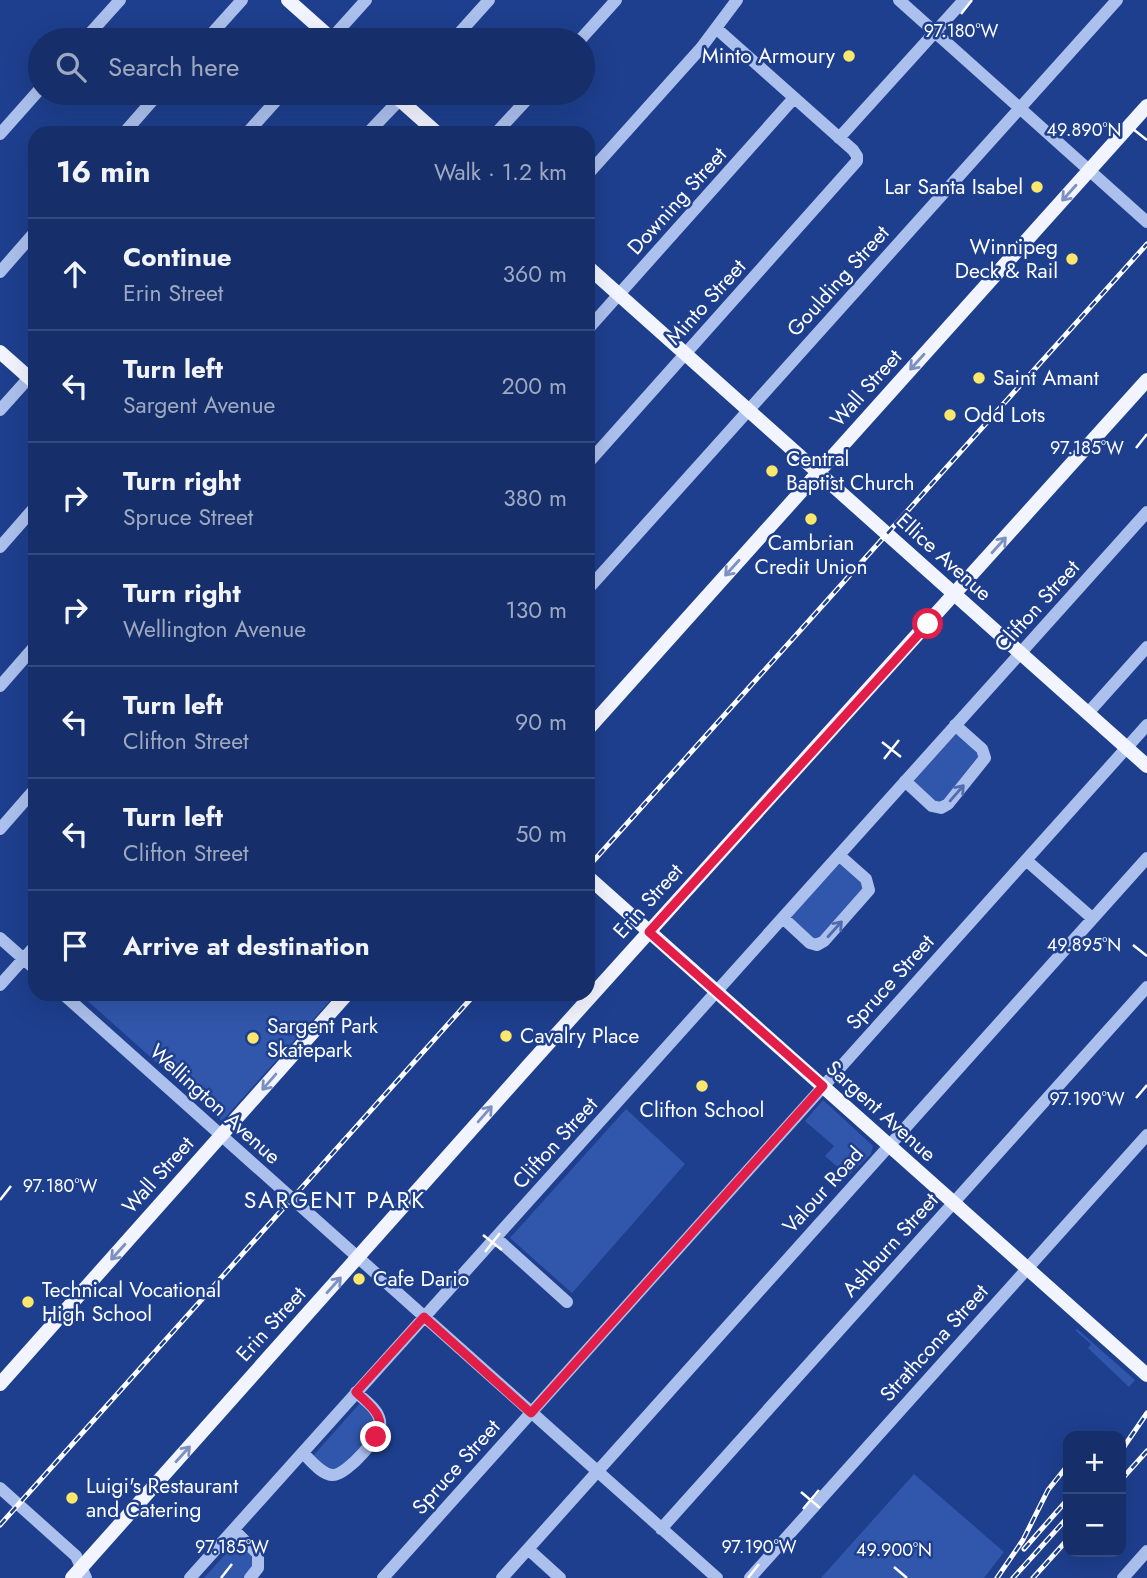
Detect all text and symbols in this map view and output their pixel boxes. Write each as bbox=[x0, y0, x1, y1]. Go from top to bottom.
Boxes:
text: 97.180°W bbox=[924, 18, 998, 44]
search box bbox=[28, 28, 595, 105]
place label: Minto Armoury bbox=[702, 41, 836, 71]
icon: search bbox=[52, 48, 90, 86]
text: Search here bbox=[108, 48, 240, 86]
marker: Minto Armoury bbox=[841, 48, 857, 64]
text: 49.890°N bbox=[1047, 117, 1121, 143]
street label: Downing Street bbox=[620, 141, 734, 261]
text: 16 min bbox=[56, 150, 150, 193]
text: Walk · 1.2 km bbox=[434, 155, 567, 189]
place label: Lar Santa Isabel bbox=[885, 172, 1023, 202]
marker: Lar Santa Isabel bbox=[1029, 179, 1045, 195]
one-way arrow bbox=[1061, 184, 1077, 202]
street label: Goulding Street bbox=[780, 219, 896, 343]
place label: Winnipeg Deck & Rail bbox=[955, 232, 1058, 286]
text: Continue bbox=[123, 238, 232, 276]
marker: Winnipeg Deck & Rail bbox=[1064, 251, 1080, 267]
street label: Minto Street bbox=[659, 252, 753, 352]
icon: ahead bbox=[56, 255, 94, 293]
text: 360 m bbox=[503, 257, 567, 291]
text: Erin Street bbox=[123, 276, 223, 310]
street label: Wall Street bbox=[823, 343, 909, 433]
text: Turn left bbox=[123, 350, 223, 388]
one-way arrow bbox=[909, 353, 925, 371]
place label: Saint Amant bbox=[993, 363, 1099, 393]
icon: left bbox=[56, 367, 94, 405]
text: 200 m bbox=[501, 369, 567, 403]
marker: Saint Amant bbox=[971, 370, 987, 386]
text: Sargent Avenue bbox=[123, 388, 275, 422]
place label: Odd Lots bbox=[964, 400, 1045, 430]
marker: Odd Lots bbox=[942, 407, 958, 423]
text: 97.185°W bbox=[1050, 435, 1124, 461]
place label: Central Baptist Church bbox=[786, 444, 914, 498]
text: Turn right bbox=[123, 462, 241, 500]
marker: Central Baptist Church bbox=[764, 463, 780, 479]
icon: right bbox=[56, 479, 94, 517]
text: 380 m bbox=[503, 481, 567, 515]
text: Spruce Street bbox=[123, 500, 253, 534]
street label: Ellice Avenue bbox=[890, 506, 998, 608]
marker: Cambrian Credit Union bbox=[803, 511, 819, 527]
place label: Cambrian Credit Union bbox=[755, 528, 867, 582]
one-way arrow bbox=[991, 537, 1007, 555]
street label: Clifton Street bbox=[988, 553, 1086, 659]
one-way arrow bbox=[724, 559, 741, 576]
text: Turn right bbox=[123, 574, 241, 612]
icon: right bbox=[56, 591, 94, 629]
text: 130 m bbox=[505, 593, 567, 627]
route start bbox=[912, 608, 943, 639]
text: Wellington Avenue bbox=[123, 612, 306, 646]
text: Turn left bbox=[123, 686, 223, 724]
icon: left bbox=[56, 703, 94, 741]
text: 90 m bbox=[515, 705, 567, 739]
text: Clifton Street bbox=[123, 724, 249, 758]
one-way arrow bbox=[949, 784, 965, 802]
text: Turn left bbox=[123, 798, 223, 836]
icon: left bbox=[56, 815, 94, 853]
text: 50 m bbox=[515, 817, 567, 851]
text: Clifton Street bbox=[123, 836, 249, 870]
street label: Erin Street bbox=[606, 857, 690, 945]
one-way arrow bbox=[827, 920, 843, 938]
icon: arrive bbox=[56, 927, 94, 965]
text: Arrive at destination bbox=[123, 927, 370, 965]
street label: Spruce Street bbox=[839, 928, 941, 1036]
text: 49.895°N bbox=[1047, 932, 1121, 958]
place label: Sargent Park Skatepark bbox=[267, 1011, 379, 1065]
place label: Cavalry Place bbox=[520, 1021, 639, 1051]
marker: Cavalry Place bbox=[498, 1028, 514, 1044]
marker: Sargent Park Skatepark bbox=[245, 1030, 261, 1046]
street label: Wellington Avenue bbox=[143, 1037, 287, 1171]
street label: Sargent Avenue bbox=[819, 1053, 943, 1169]
one-way arrow bbox=[261, 1073, 278, 1090]
marker: Clifton School bbox=[694, 1078, 710, 1094]
text: 97.190°W bbox=[1050, 1086, 1125, 1112]
street label: Clifton Street bbox=[506, 1090, 604, 1196]
place label: Clifton School bbox=[640, 1095, 764, 1125]
one-way arrow bbox=[477, 1106, 493, 1124]
street label: Wall Street bbox=[115, 1130, 201, 1220]
street label: Valour Road bbox=[776, 1140, 870, 1240]
text: 97.180°W bbox=[23, 1173, 97, 1199]
district label: SARGENT PARK bbox=[244, 1183, 426, 1217]
street label: Ashburn Street bbox=[835, 1186, 945, 1304]
one-way arrow bbox=[110, 1243, 126, 1261]
place label: Cafe Dario bbox=[373, 1264, 469, 1294]
marker: Cafe Dario bbox=[351, 1271, 367, 1287]
place label: Technical Vocational High School bbox=[42, 1275, 221, 1329]
one-way arrow bbox=[326, 1276, 342, 1294]
street label: Strathcona Street bbox=[873, 1278, 995, 1408]
street label: Erin Street bbox=[229, 1280, 313, 1368]
marker: Technical Vocational High School bbox=[20, 1294, 36, 1310]
street label: Spruce Street bbox=[405, 1413, 507, 1521]
route end bbox=[360, 1421, 391, 1452]
map controls bbox=[1063, 1431, 1126, 1557]
button: + bbox=[1063, 1431, 1126, 1494]
one-way arrow bbox=[175, 1445, 191, 1463]
place label: Luigi's Restaurant and Catering bbox=[86, 1471, 238, 1525]
marker: Luigi's Restaurant and Catering bbox=[64, 1490, 80, 1506]
button: − bbox=[1063, 1494, 1126, 1557]
text: 97.185°W bbox=[195, 1534, 269, 1560]
text: 97.190°W bbox=[722, 1534, 797, 1560]
text: 49.900°N bbox=[856, 1537, 932, 1563]

